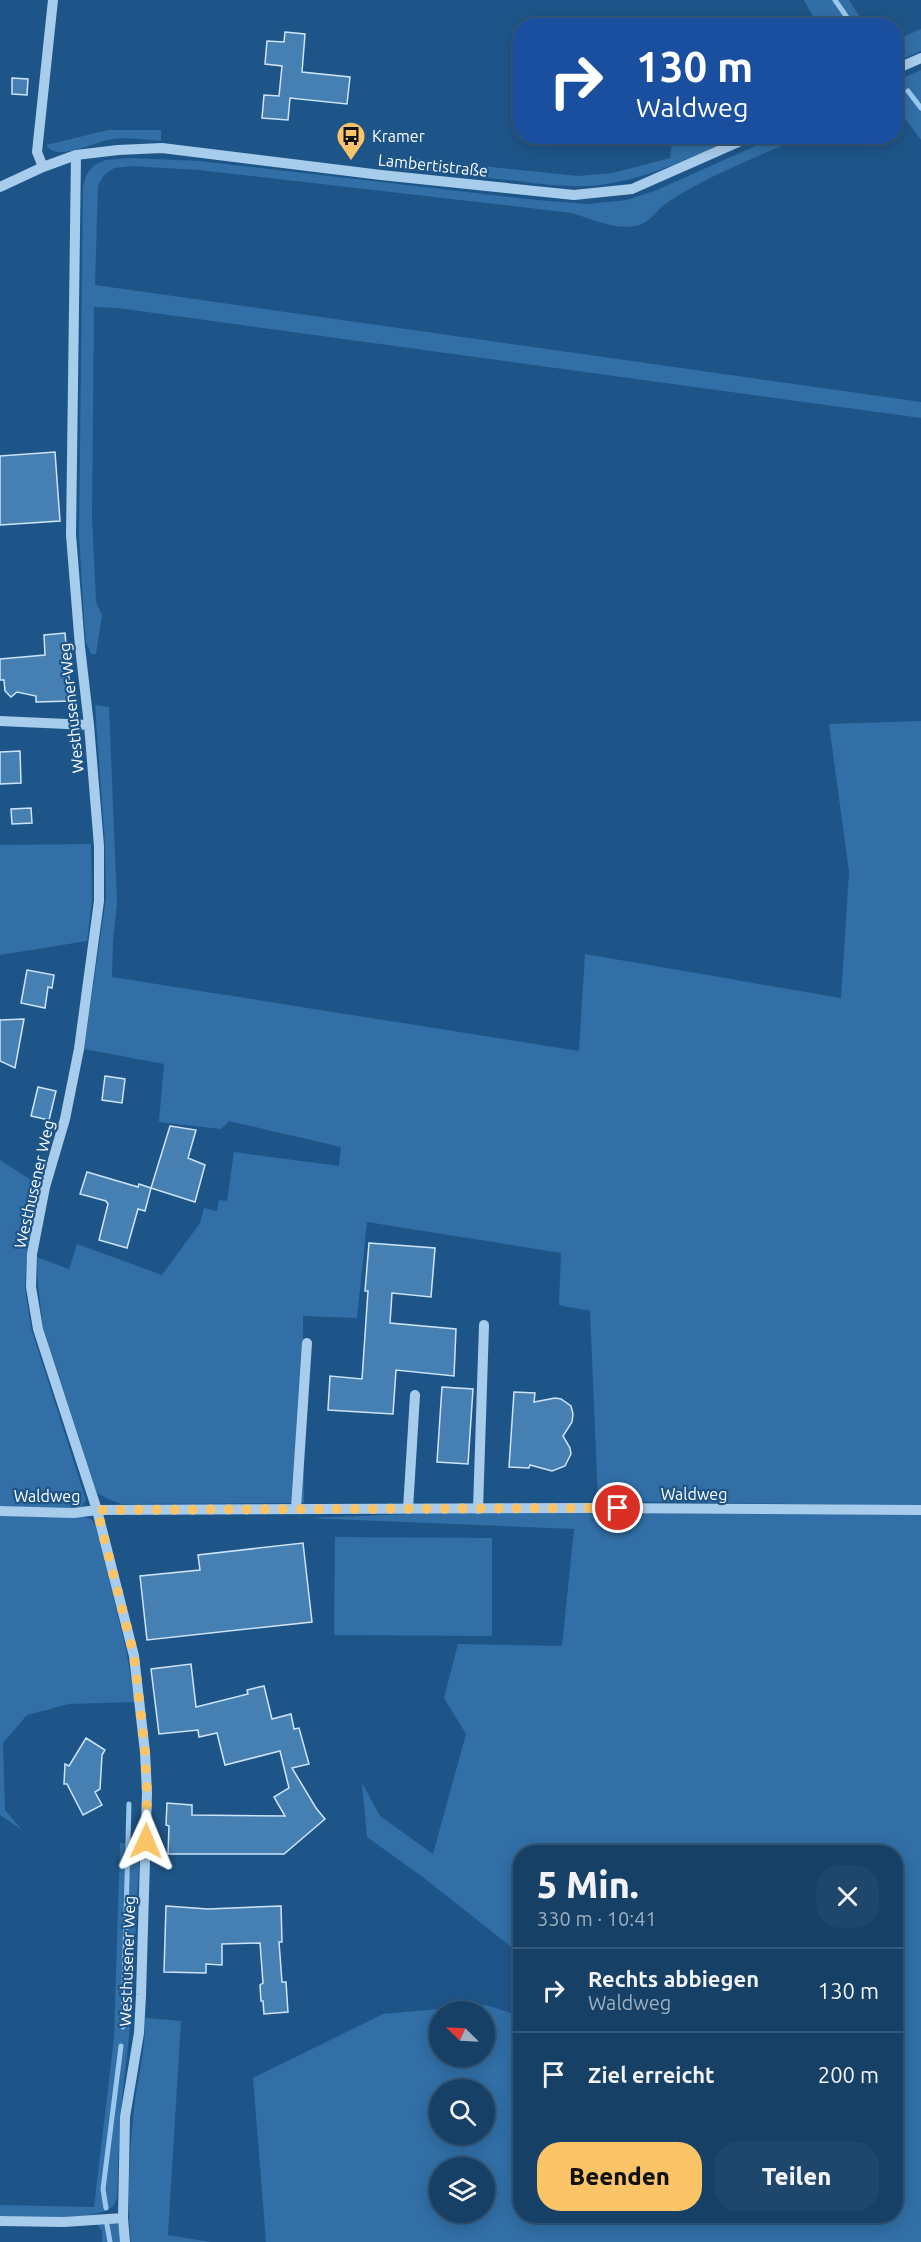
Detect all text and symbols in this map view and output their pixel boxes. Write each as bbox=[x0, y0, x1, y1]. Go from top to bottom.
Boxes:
icon: right bbox=[537, 42, 615, 120]
text: 130 m bbox=[636, 43, 753, 90]
text: Waldweg bbox=[636, 92, 749, 122]
bus stop icon: Kramer bbox=[335, 120, 367, 162]
place label: Kramer bbox=[372, 127, 425, 145]
street label: Lambertistraße bbox=[377, 150, 489, 180]
street label: Westhusener Weg bbox=[55, 642, 87, 774]
street label: Westhusener Weg bbox=[10, 1118, 58, 1250]
pin bbox=[592, 1482, 643, 1533]
street label: Waldweg bbox=[661, 1485, 727, 1503]
street label: Waldweg bbox=[14, 1487, 80, 1505]
icon: arrive bbox=[601, 1491, 634, 1524]
position arrow bbox=[114, 1809, 178, 1873]
text: 5 Min. bbox=[537, 1864, 639, 1905]
button: close bbox=[816, 1865, 879, 1928]
street label: Westhusener Weg bbox=[116, 1895, 138, 2027]
text: 330 m · 10:41 bbox=[537, 1907, 657, 1930]
text: Rechts abbiegen bbox=[588, 1966, 759, 1991]
icon: right bbox=[537, 1974, 570, 2007]
text: 130 m bbox=[818, 1978, 879, 2003]
text: Waldweg bbox=[588, 1991, 671, 2014]
north arrow bbox=[429, 2001, 495, 2067]
map controls bbox=[429, 2001, 495, 2223]
icon: arrive bbox=[537, 2058, 570, 2091]
text: Ziel erreicht bbox=[588, 2062, 715, 2087]
text: 200 m bbox=[818, 2062, 879, 2087]
button: search bbox=[429, 2079, 495, 2145]
button: Beenden bbox=[537, 2142, 702, 2211]
button: Teilen bbox=[714, 2142, 879, 2211]
button: layers bbox=[429, 2157, 495, 2223]

